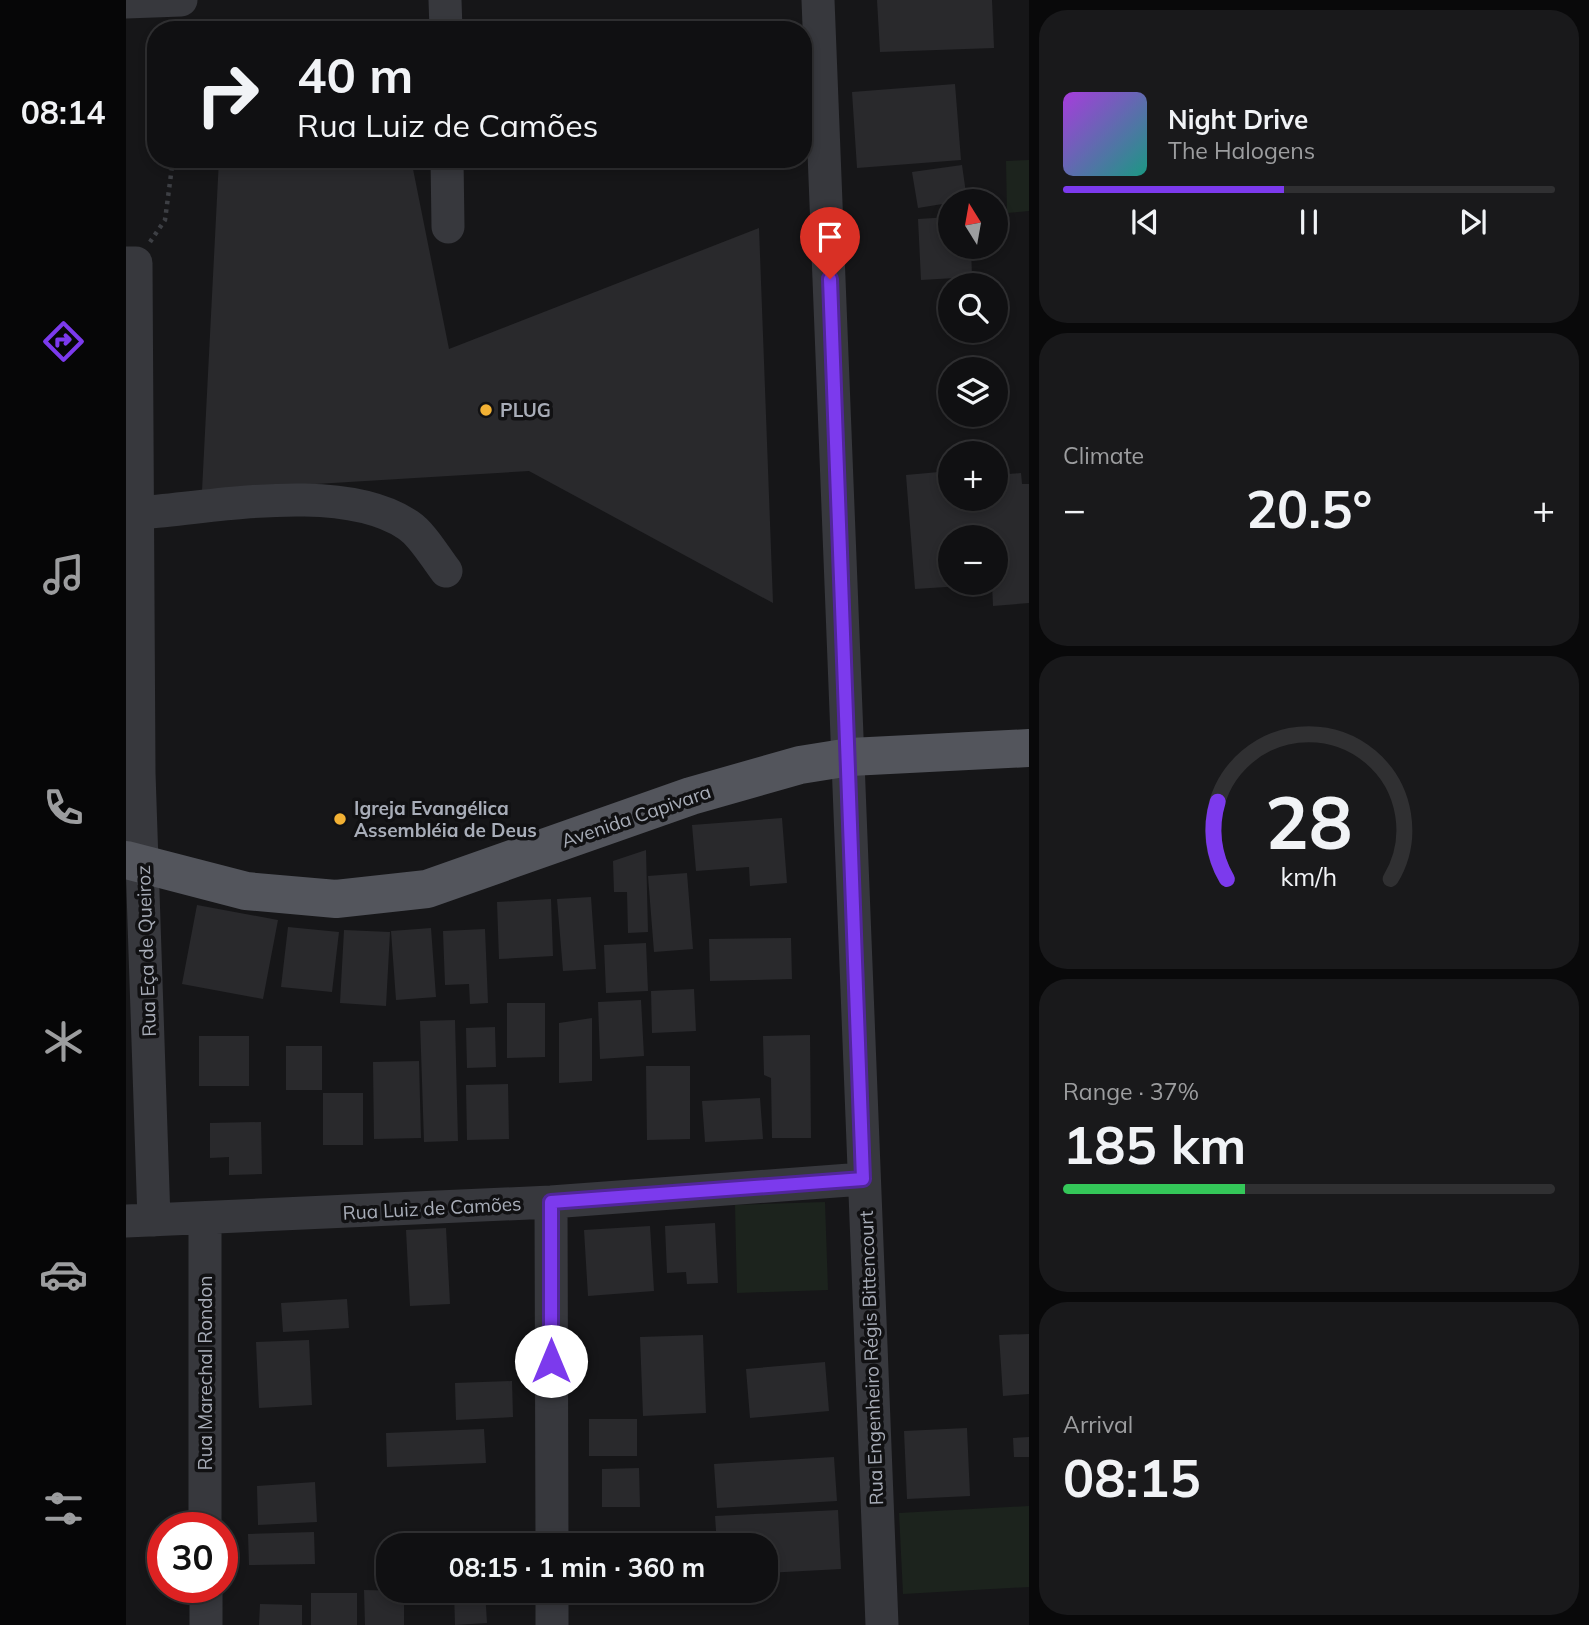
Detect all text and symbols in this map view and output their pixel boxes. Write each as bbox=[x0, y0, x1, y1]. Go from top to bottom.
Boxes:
text: 40 m bbox=[297, 44, 413, 105]
icon: right bbox=[182, 49, 273, 140]
text: 08:14 bbox=[21, 92, 105, 132]
text: Night Drive bbox=[1168, 103, 1308, 136]
text: Rua Luiz de Camões bbox=[297, 105, 599, 145]
text: The Halogens bbox=[1168, 136, 1315, 165]
north arrow bbox=[938, 189, 1008, 259]
map controls bbox=[938, 189, 1008, 595]
icon: previous bbox=[1126, 203, 1164, 241]
icon: pause bbox=[1290, 203, 1328, 241]
icon: next bbox=[1454, 203, 1492, 241]
pin bbox=[800, 207, 860, 279]
icon: arrive bbox=[811, 218, 849, 256]
button: search bbox=[938, 273, 1008, 343]
icon: directions bbox=[39, 317, 88, 366]
button: layers bbox=[938, 357, 1008, 427]
place label: PLUG bbox=[500, 398, 551, 422]
marker: PLUG bbox=[478, 402, 494, 418]
button: + bbox=[938, 441, 1008, 511]
text: Climate bbox=[1063, 441, 1144, 470]
text: 20.5° bbox=[1246, 476, 1372, 541]
text: − bbox=[1063, 485, 1086, 533]
text: + bbox=[1532, 485, 1555, 533]
button: − bbox=[938, 525, 1008, 595]
icon: music bbox=[39, 550, 88, 599]
text: 28 bbox=[1265, 776, 1353, 867]
street label: Avenida Capivara bbox=[558, 779, 714, 853]
icon: phone bbox=[39, 783, 88, 832]
place label: Igreja Evangélica Assembléia de Deus bbox=[354, 796, 537, 842]
marker: Igreja Evangélica Assembléia de Deus bbox=[332, 811, 348, 827]
text: km/h bbox=[1281, 860, 1337, 891]
street label: Rua Eça de Queiroz bbox=[131, 865, 161, 1037]
icon: climate bbox=[39, 1017, 88, 1066]
text: Range · 37% bbox=[1063, 1077, 1199, 1106]
text: 185 km bbox=[1063, 1112, 1246, 1177]
street label: Rua Luiz de Camões bbox=[342, 1191, 522, 1225]
street label: Rua Engenheiro Régis Bittencourt bbox=[854, 1210, 888, 1506]
icon: car bbox=[39, 1250, 88, 1299]
street label: Rua Marechal Rondon bbox=[193, 1275, 217, 1471]
position arrow bbox=[514, 1324, 588, 1398]
text: Arrival bbox=[1063, 1410, 1133, 1439]
text: 08:15 bbox=[1063, 1445, 1201, 1510]
icon: filters bbox=[39, 1484, 88, 1533]
speed limit sign: 30 bbox=[147, 1512, 238, 1603]
text: 08:15 · 1 min · 360 m bbox=[449, 1551, 705, 1584]

